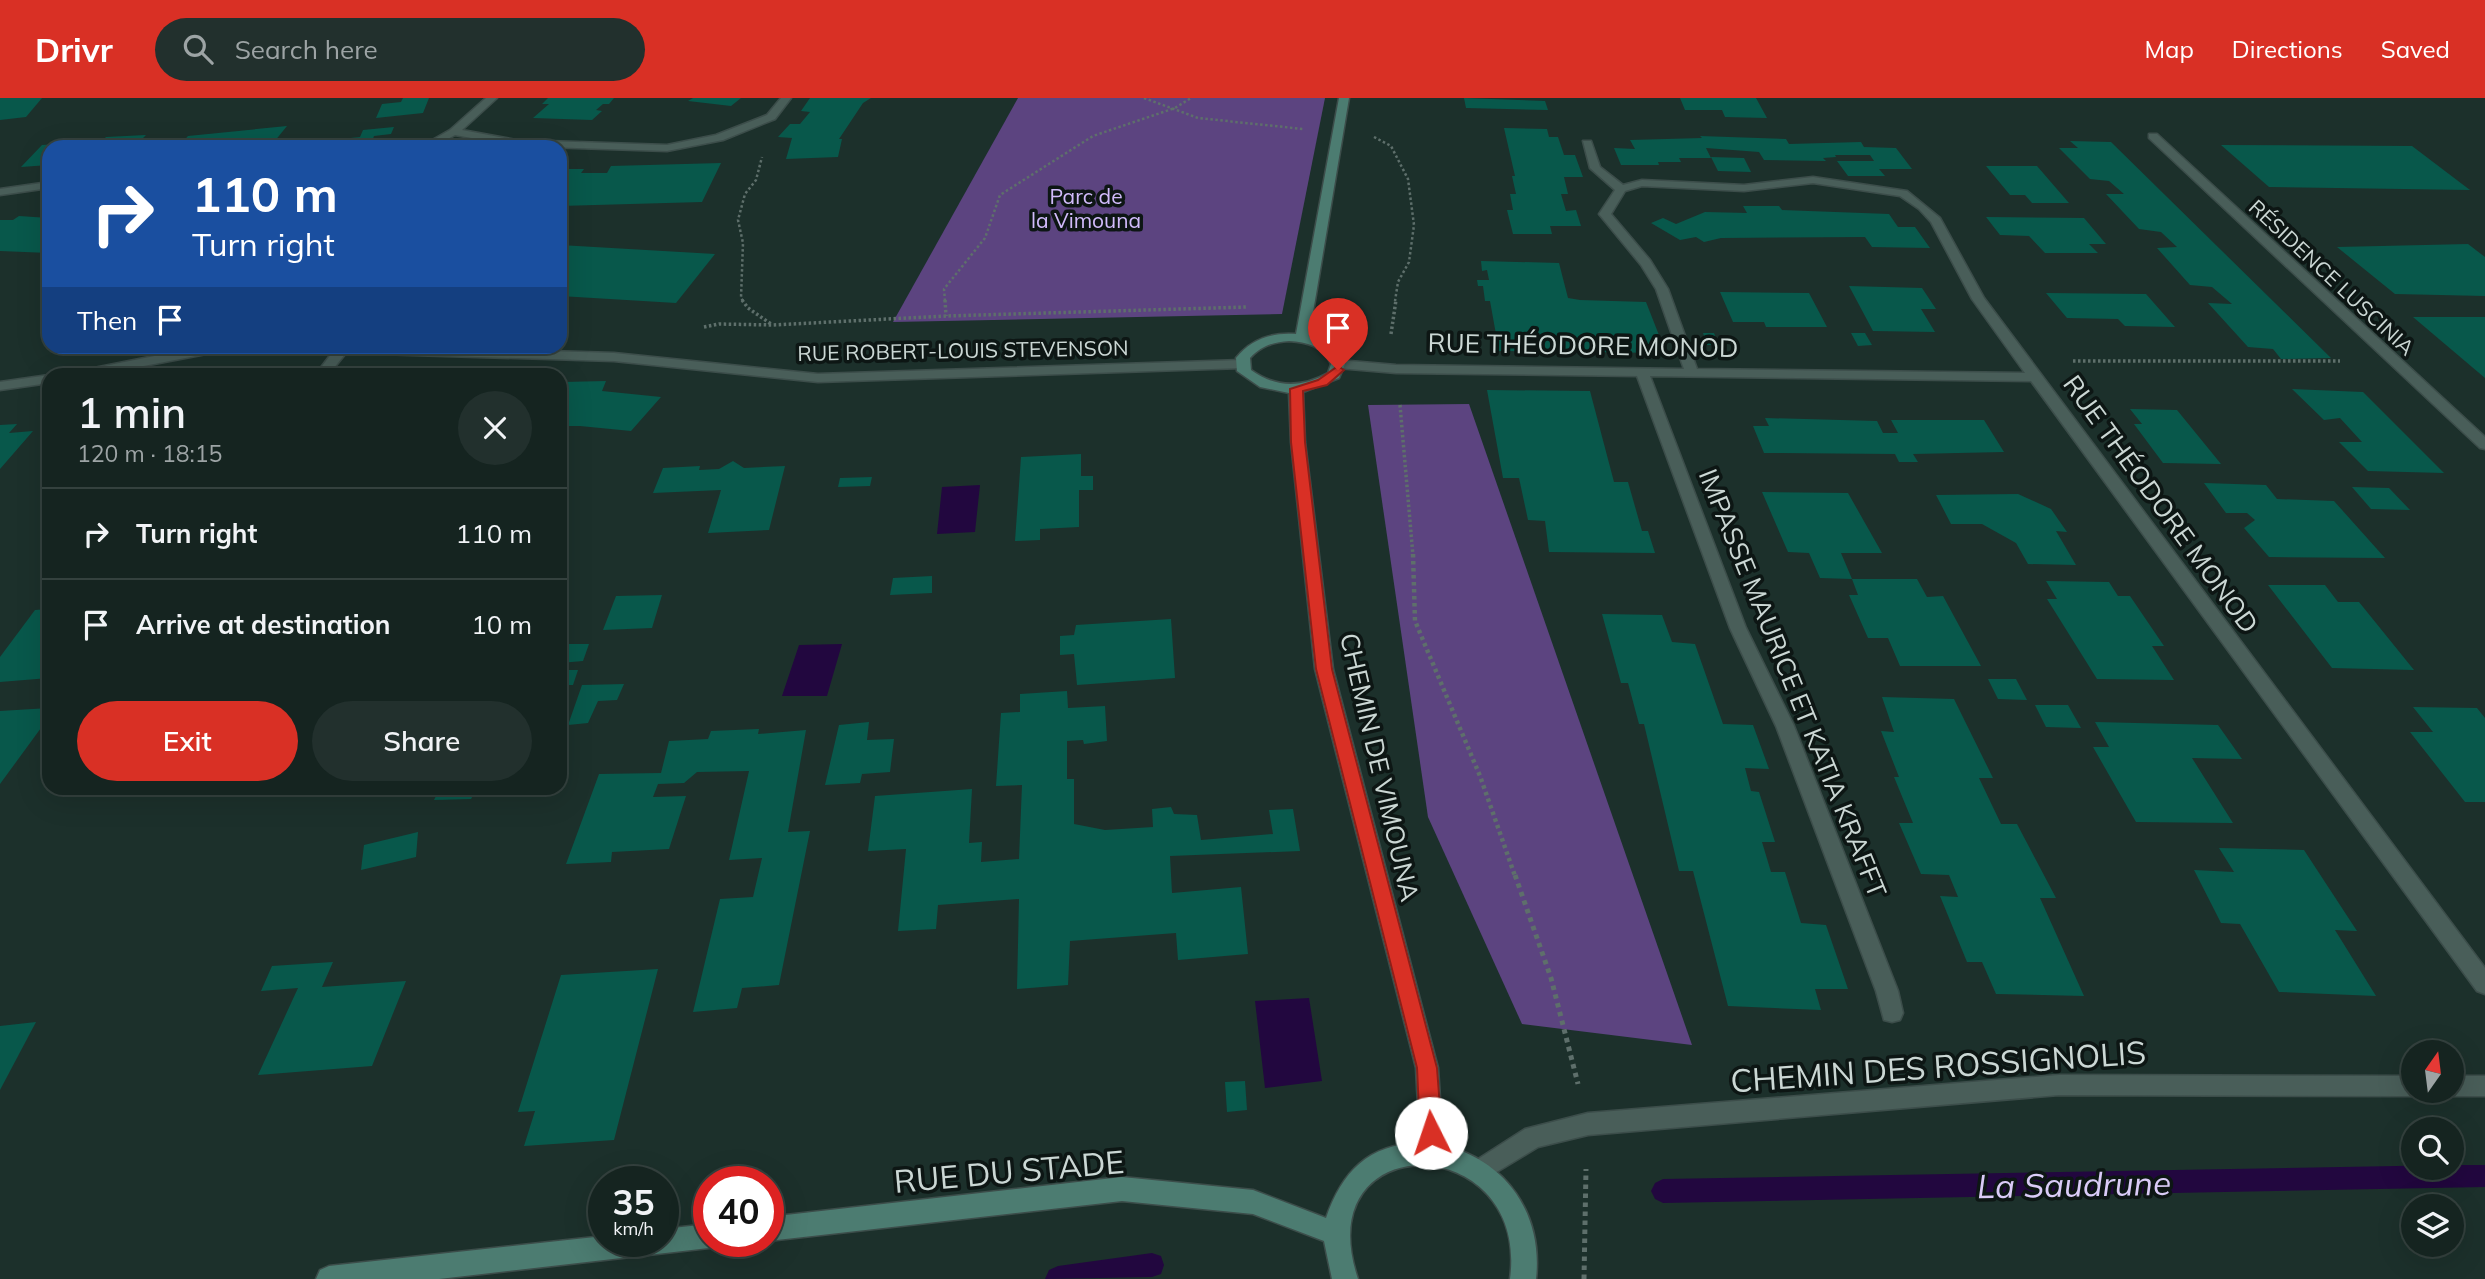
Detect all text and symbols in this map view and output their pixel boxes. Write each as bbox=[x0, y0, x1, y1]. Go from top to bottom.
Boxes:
search box bbox=[155, 18, 645, 81]
text: Drivr bbox=[35, 29, 113, 70]
icon: search bbox=[179, 30, 217, 68]
text: Search here bbox=[235, 33, 378, 66]
text: Map bbox=[2144, 34, 2194, 64]
text: Directions bbox=[2232, 34, 2343, 64]
text: Saved bbox=[2381, 34, 2450, 64]
text: 110 m bbox=[192, 163, 338, 224]
icon: right bbox=[77, 168, 168, 259]
park label: Parc de la Vimouna bbox=[1031, 183, 1141, 233]
street label: RÉSIDENCE LUSCINIA bbox=[2244, 194, 2421, 361]
text: Turn right bbox=[192, 224, 335, 264]
pin bbox=[1308, 298, 1368, 370]
icon: arrive bbox=[151, 301, 189, 339]
text: Then bbox=[77, 304, 137, 337]
icon: arrive bbox=[1319, 309, 1357, 347]
street label: RUE THÉODORE MONOD bbox=[1427, 326, 1739, 364]
street label: RUE ROBERT-LOUIS STEVENSON bbox=[797, 334, 1129, 366]
street label: RUE THÉODORE MONOD bbox=[2056, 369, 2266, 639]
text: 1 min bbox=[77, 386, 186, 439]
button: close bbox=[458, 391, 532, 465]
text: 120 m · 18:15 bbox=[77, 439, 222, 468]
street label: IMPASSE MAURICE ET KATIA KRAFFT bbox=[1692, 464, 1894, 902]
icon: right bbox=[77, 515, 115, 553]
text: Turn right bbox=[136, 517, 257, 550]
text: 110 m bbox=[456, 517, 532, 550]
icon: arrive bbox=[77, 606, 115, 644]
text: Arrive at destination bbox=[136, 608, 391, 641]
text: 10 m bbox=[471, 608, 532, 641]
street label: CHEMIN DE VIMOUNA bbox=[1333, 630, 1427, 904]
button: Exit bbox=[77, 701, 298, 781]
button: Share bbox=[312, 701, 532, 781]
street label: CHEMIN DES ROSSIGNOLIS bbox=[1729, 1032, 2147, 1100]
north arrow bbox=[2401, 1040, 2464, 1102]
map controls bbox=[2401, 1040, 2464, 1257]
position arrow bbox=[1394, 1096, 1468, 1170]
button: search bbox=[2401, 1117, 2464, 1180]
street label: RUE DU STADE bbox=[892, 1141, 1126, 1201]
water label: La Saudrune bbox=[1977, 1162, 2171, 1206]
speed limit sign: 40 bbox=[693, 1166, 784, 1257]
text: 35 bbox=[612, 1180, 655, 1224]
button: layers bbox=[2401, 1194, 2464, 1257]
text: km/h bbox=[613, 1217, 654, 1240]

